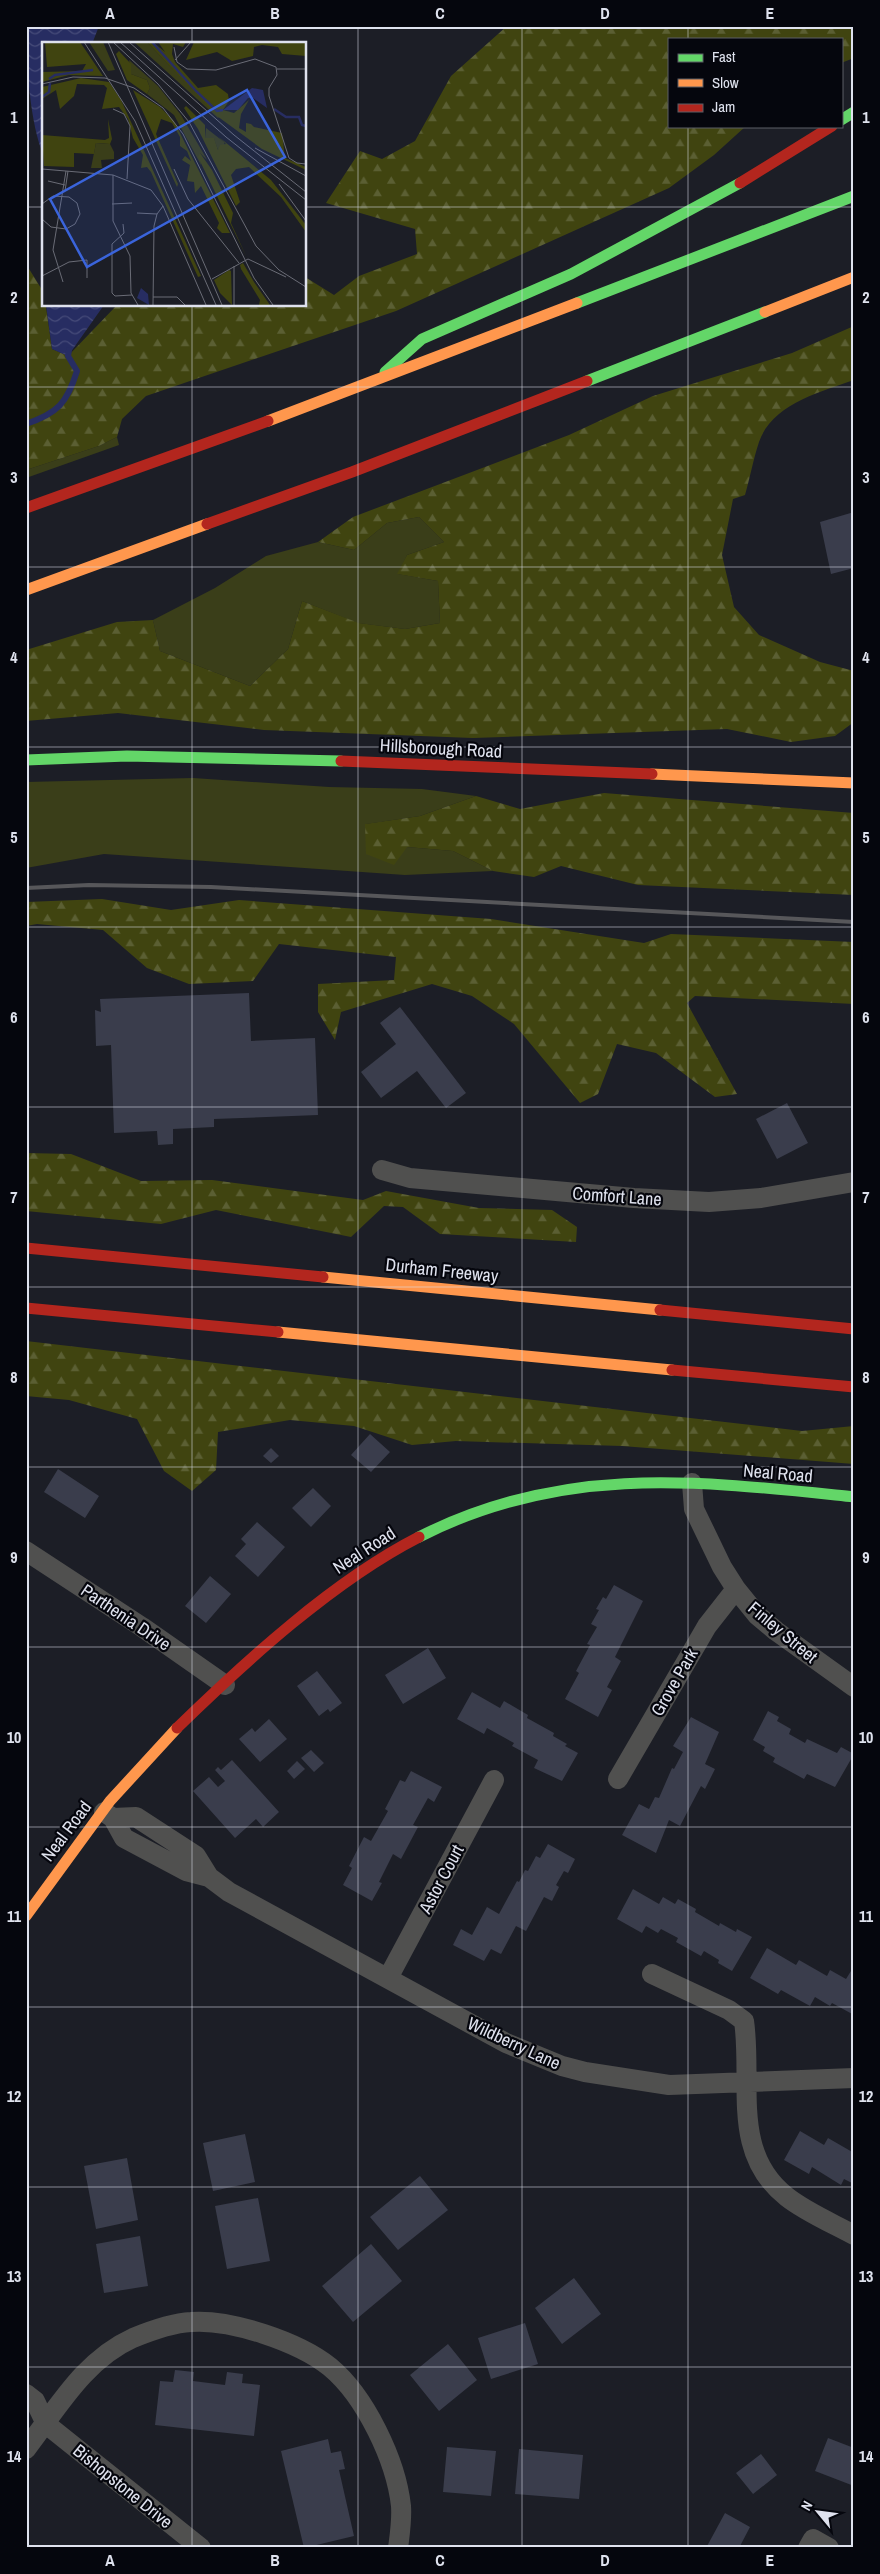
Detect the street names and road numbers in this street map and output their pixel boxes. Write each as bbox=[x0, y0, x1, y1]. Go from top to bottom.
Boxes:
street label: Hillsborough Road bbox=[379, 732, 503, 764]
street label: Comfort Lane bbox=[572, 1180, 662, 1212]
street label: Durham Freeway bbox=[384, 1252, 500, 1288]
street label: Neal Road bbox=[742, 1458, 814, 1488]
street label: Neal Road bbox=[328, 1521, 400, 1579]
street label: Parthenia Drive bbox=[76, 1578, 176, 1656]
street label: Finley Street bbox=[743, 1596, 823, 1668]
street label: Grove Park bbox=[645, 1643, 704, 1721]
street label: Neal Road bbox=[35, 1796, 97, 1866]
street label: Astor Court bbox=[412, 1840, 470, 1919]
street label: Wildberry Lane bbox=[463, 2011, 565, 2075]
street label: Bishopstone Drive bbox=[68, 2438, 178, 2534]

